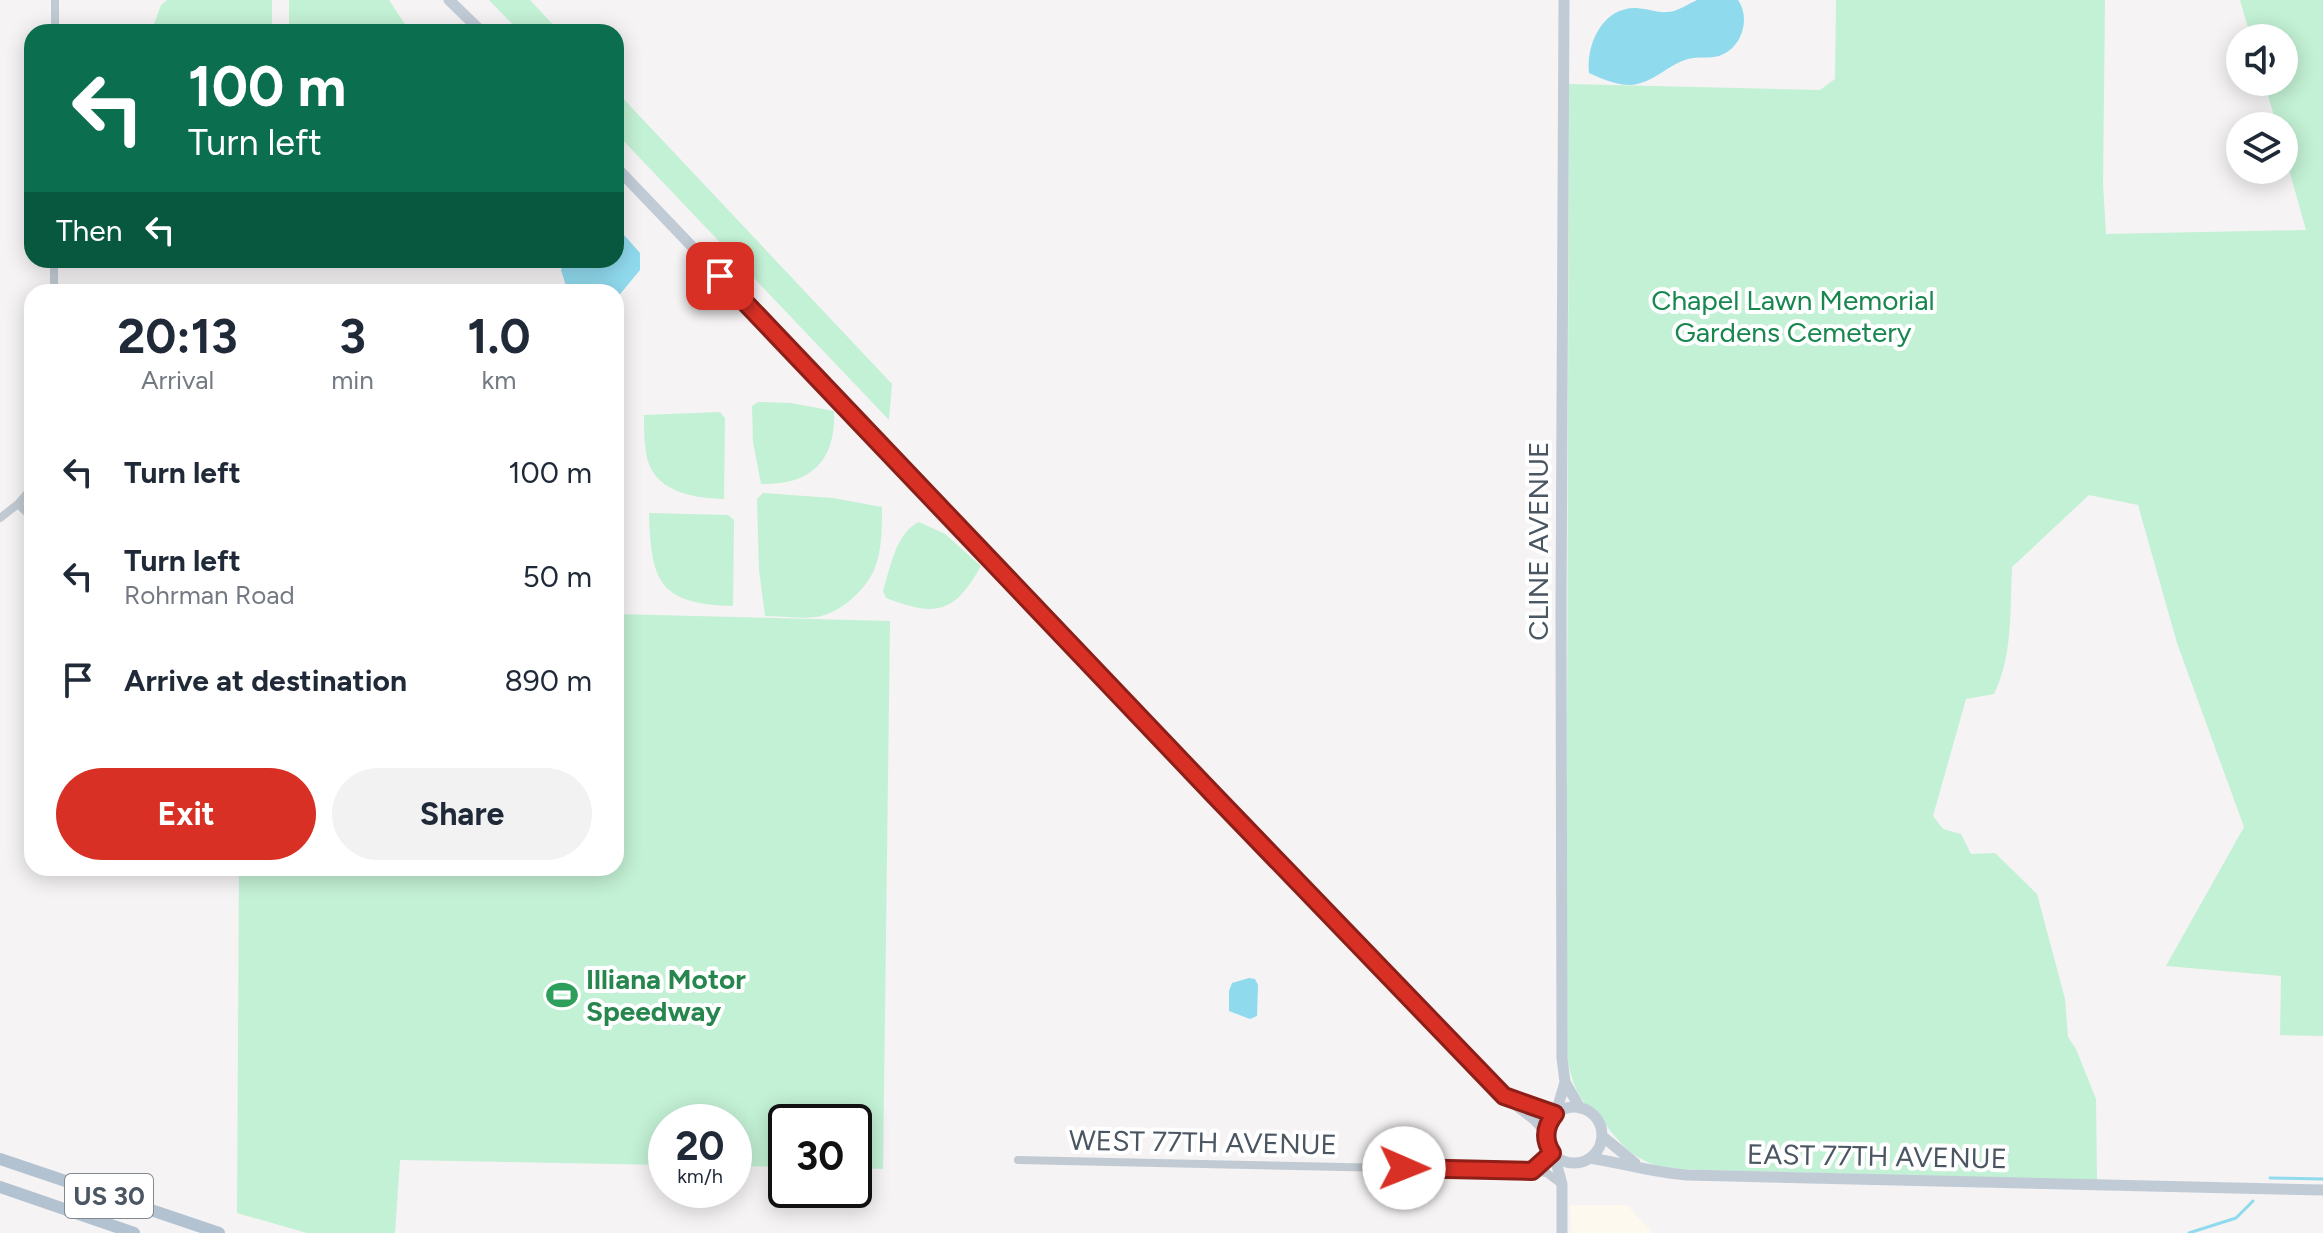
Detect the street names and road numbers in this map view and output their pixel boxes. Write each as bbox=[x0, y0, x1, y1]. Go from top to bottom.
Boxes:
street label: CLINE AVENUE bbox=[1521, 441, 1555, 641]
street label: WEST 77TH AVENUE bbox=[1069, 1123, 1337, 1161]
street label: EAST 77TH AVENUE bbox=[1747, 1137, 2007, 1175]
road number: US 30 bbox=[65, 1174, 153, 1218]

